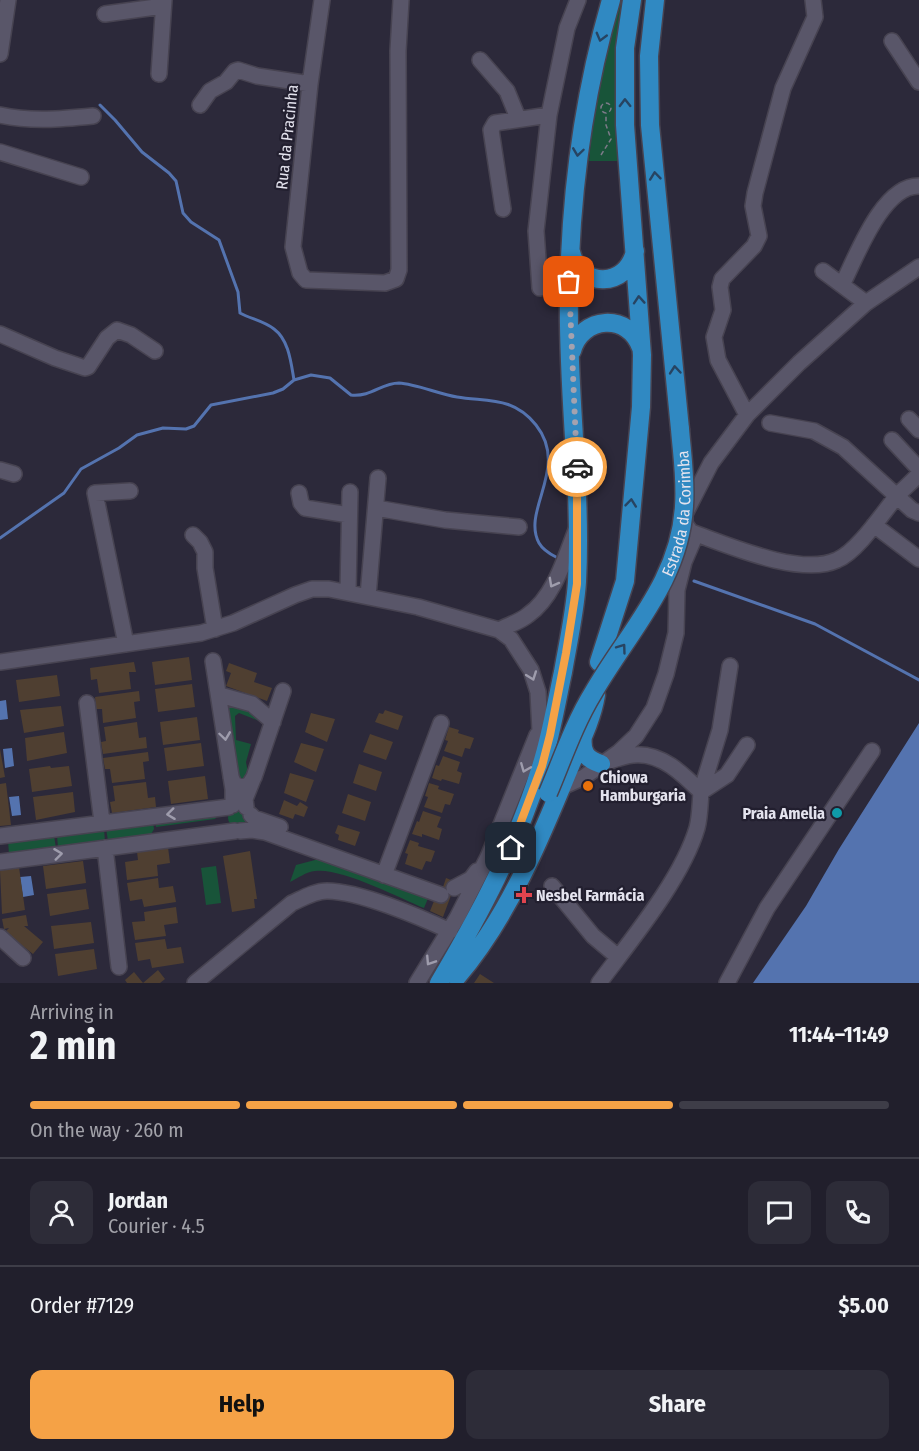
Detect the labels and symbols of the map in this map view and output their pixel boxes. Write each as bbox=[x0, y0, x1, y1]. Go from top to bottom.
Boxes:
one-way arrow bbox=[595, 31, 608, 41]
street label: Rua da Pracinha bbox=[272, 83, 302, 190]
one-way arrow bbox=[619, 99, 631, 108]
one-way arrow bbox=[573, 147, 585, 156]
one-way arrow bbox=[649, 172, 662, 181]
pin bbox=[543, 256, 594, 307]
one-way arrow bbox=[632, 296, 645, 305]
one-way arrow bbox=[668, 366, 681, 375]
courier bbox=[547, 437, 607, 497]
street label: Estrada da Corimba bbox=[657, 450, 694, 579]
one-way arrow bbox=[624, 498, 637, 508]
one-way arrow bbox=[549, 577, 560, 587]
one-way arrow bbox=[615, 644, 626, 655]
one-way arrow bbox=[525, 670, 538, 681]
one-way arrow bbox=[219, 732, 231, 741]
one-way arrow bbox=[520, 761, 532, 772]
place label: Chiowa Hamburgaria bbox=[600, 768, 686, 805]
marker: Chiowa Hamburgaria bbox=[581, 779, 595, 793]
place label: Praia Amelia bbox=[742, 804, 825, 823]
marker: Praia Amelia bbox=[830, 806, 844, 820]
one-way arrow bbox=[166, 807, 175, 819]
pin bbox=[485, 822, 536, 873]
one-way arrow bbox=[53, 848, 63, 861]
place label: Nesbel Farmácia bbox=[536, 886, 644, 905]
marker: Nesbel Farmácia bbox=[517, 888, 531, 902]
one-way arrow bbox=[426, 954, 437, 965]

